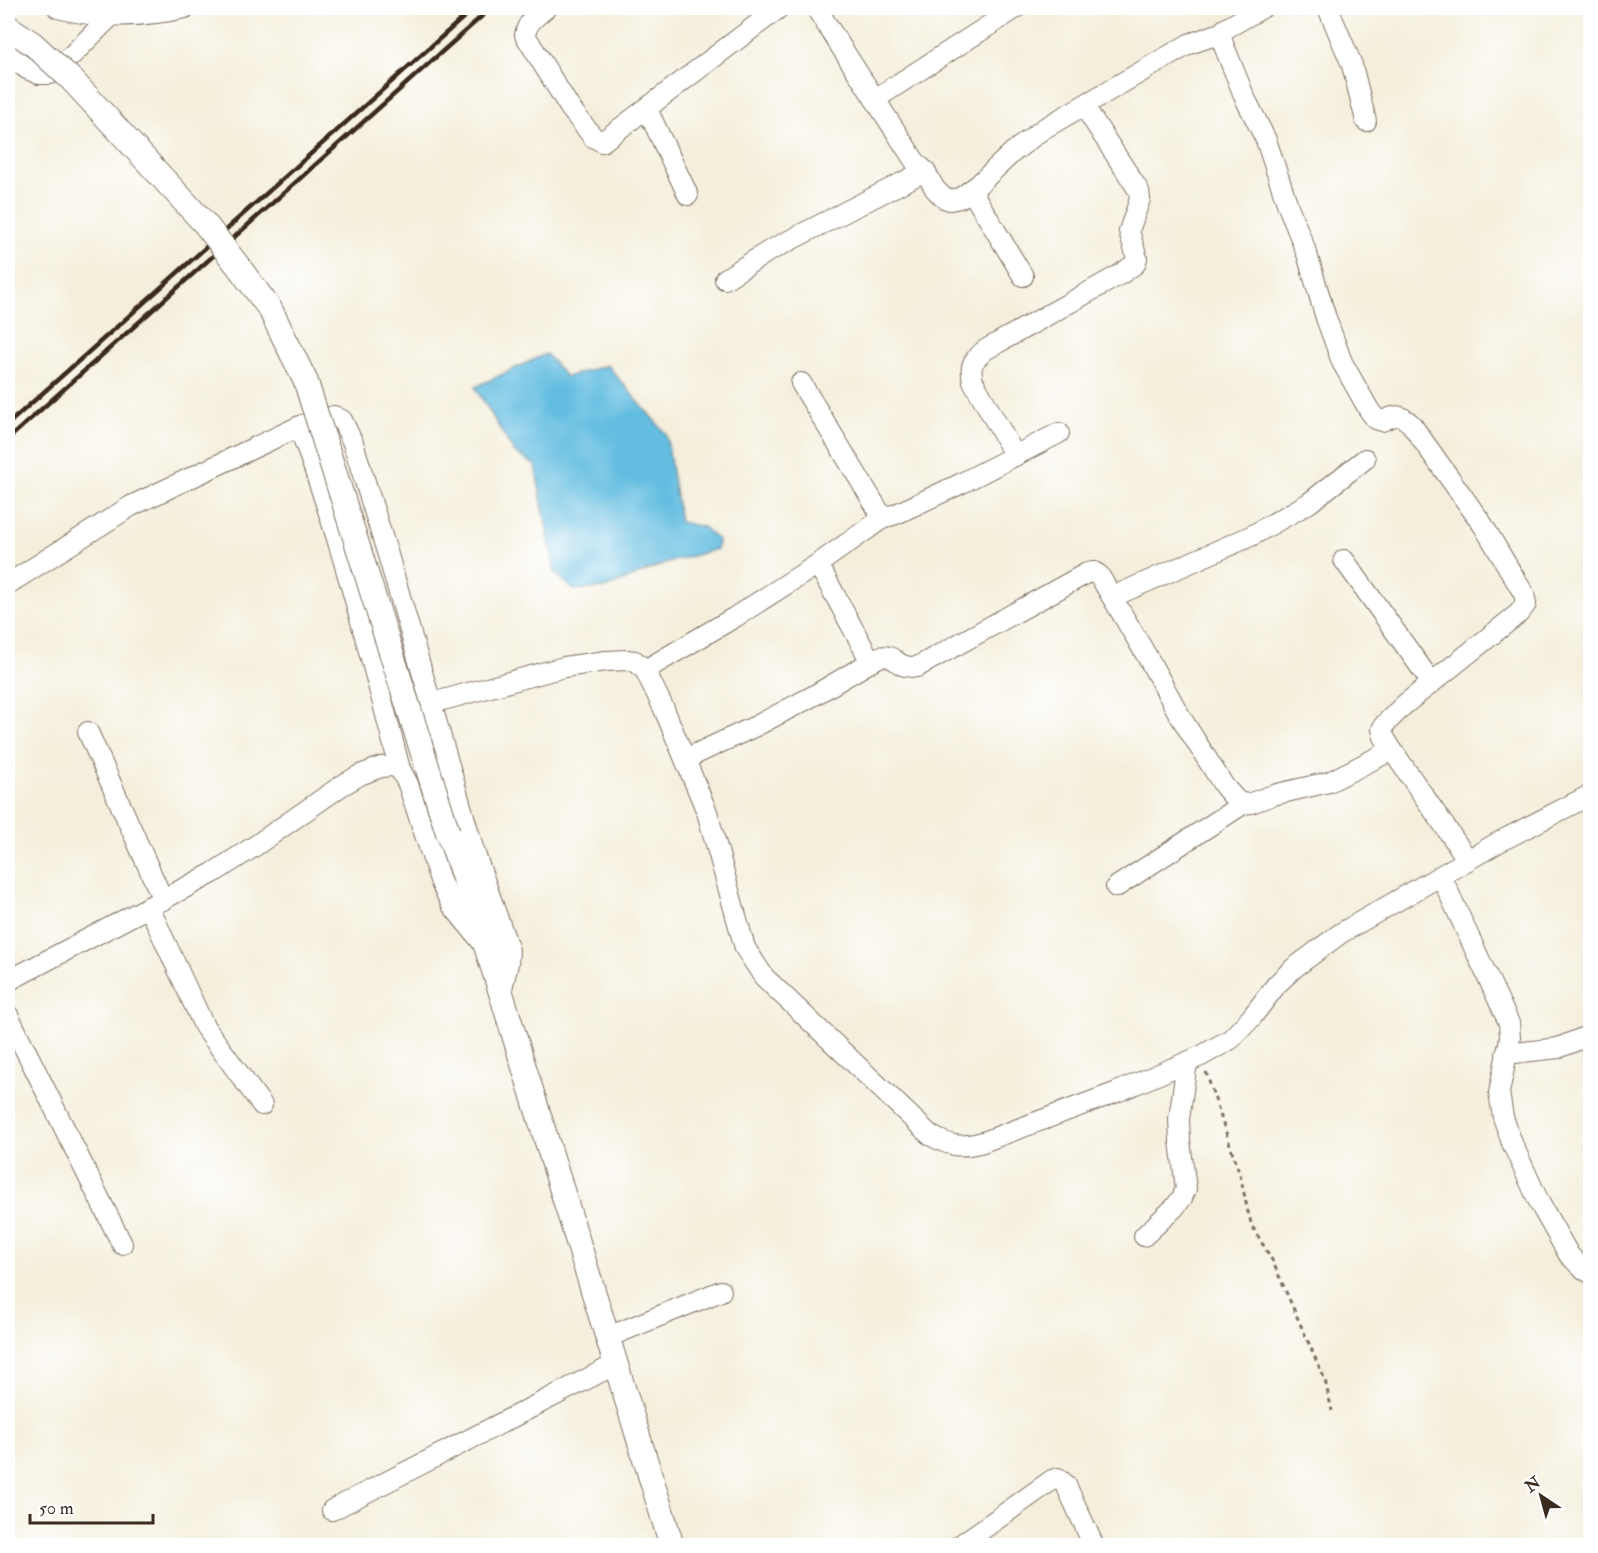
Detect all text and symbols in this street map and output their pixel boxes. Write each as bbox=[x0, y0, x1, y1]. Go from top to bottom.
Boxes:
north arrow bbox=[1511, 1466, 1571, 1526]
text: N bbox=[1520, 1472, 1545, 1498]
scale bar bbox=[30, 1487, 153, 1525]
text: 50 m bbox=[39, 1497, 74, 1520]

